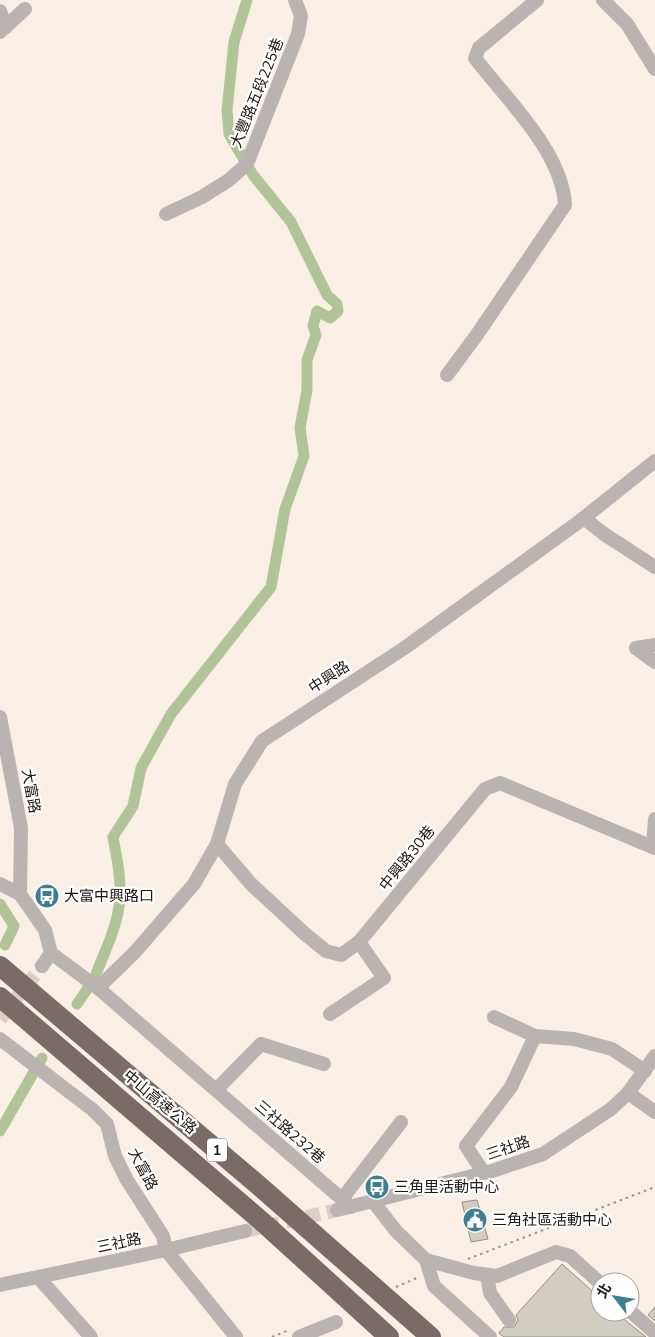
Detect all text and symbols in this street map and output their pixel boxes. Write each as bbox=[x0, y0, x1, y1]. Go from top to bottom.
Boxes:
street label: 大豐路五段225巷 bbox=[226, 35, 288, 151]
street label: 中興路 bbox=[305, 656, 353, 698]
street label: 大富路 bbox=[17, 767, 45, 815]
street label: 中興路30巷 bbox=[375, 821, 439, 895]
bus stop icon: 大富中興路口 bbox=[34, 883, 60, 909]
place label: 大富中興路口 bbox=[64, 886, 154, 906]
street label: 中山高速公路 bbox=[119, 1065, 201, 1139]
street label: 三社路232巷 bbox=[251, 1096, 329, 1168]
street label: 三社路 bbox=[483, 1131, 533, 1165]
road number: 1 bbox=[207, 1138, 227, 1162]
street label: 大富路 bbox=[124, 1144, 162, 1194]
bus stop icon: 三角里活動中心 bbox=[364, 1174, 390, 1200]
place label: 三角里活動中心 bbox=[394, 1177, 499, 1197]
public building icon: 三角社區活動中心 bbox=[462, 1207, 488, 1233]
place label: 三角社區活動中心 bbox=[492, 1210, 612, 1230]
street label: 三社路 bbox=[95, 1229, 143, 1257]
north arrow bbox=[590, 1272, 640, 1322]
text: 北 bbox=[593, 1280, 616, 1301]

